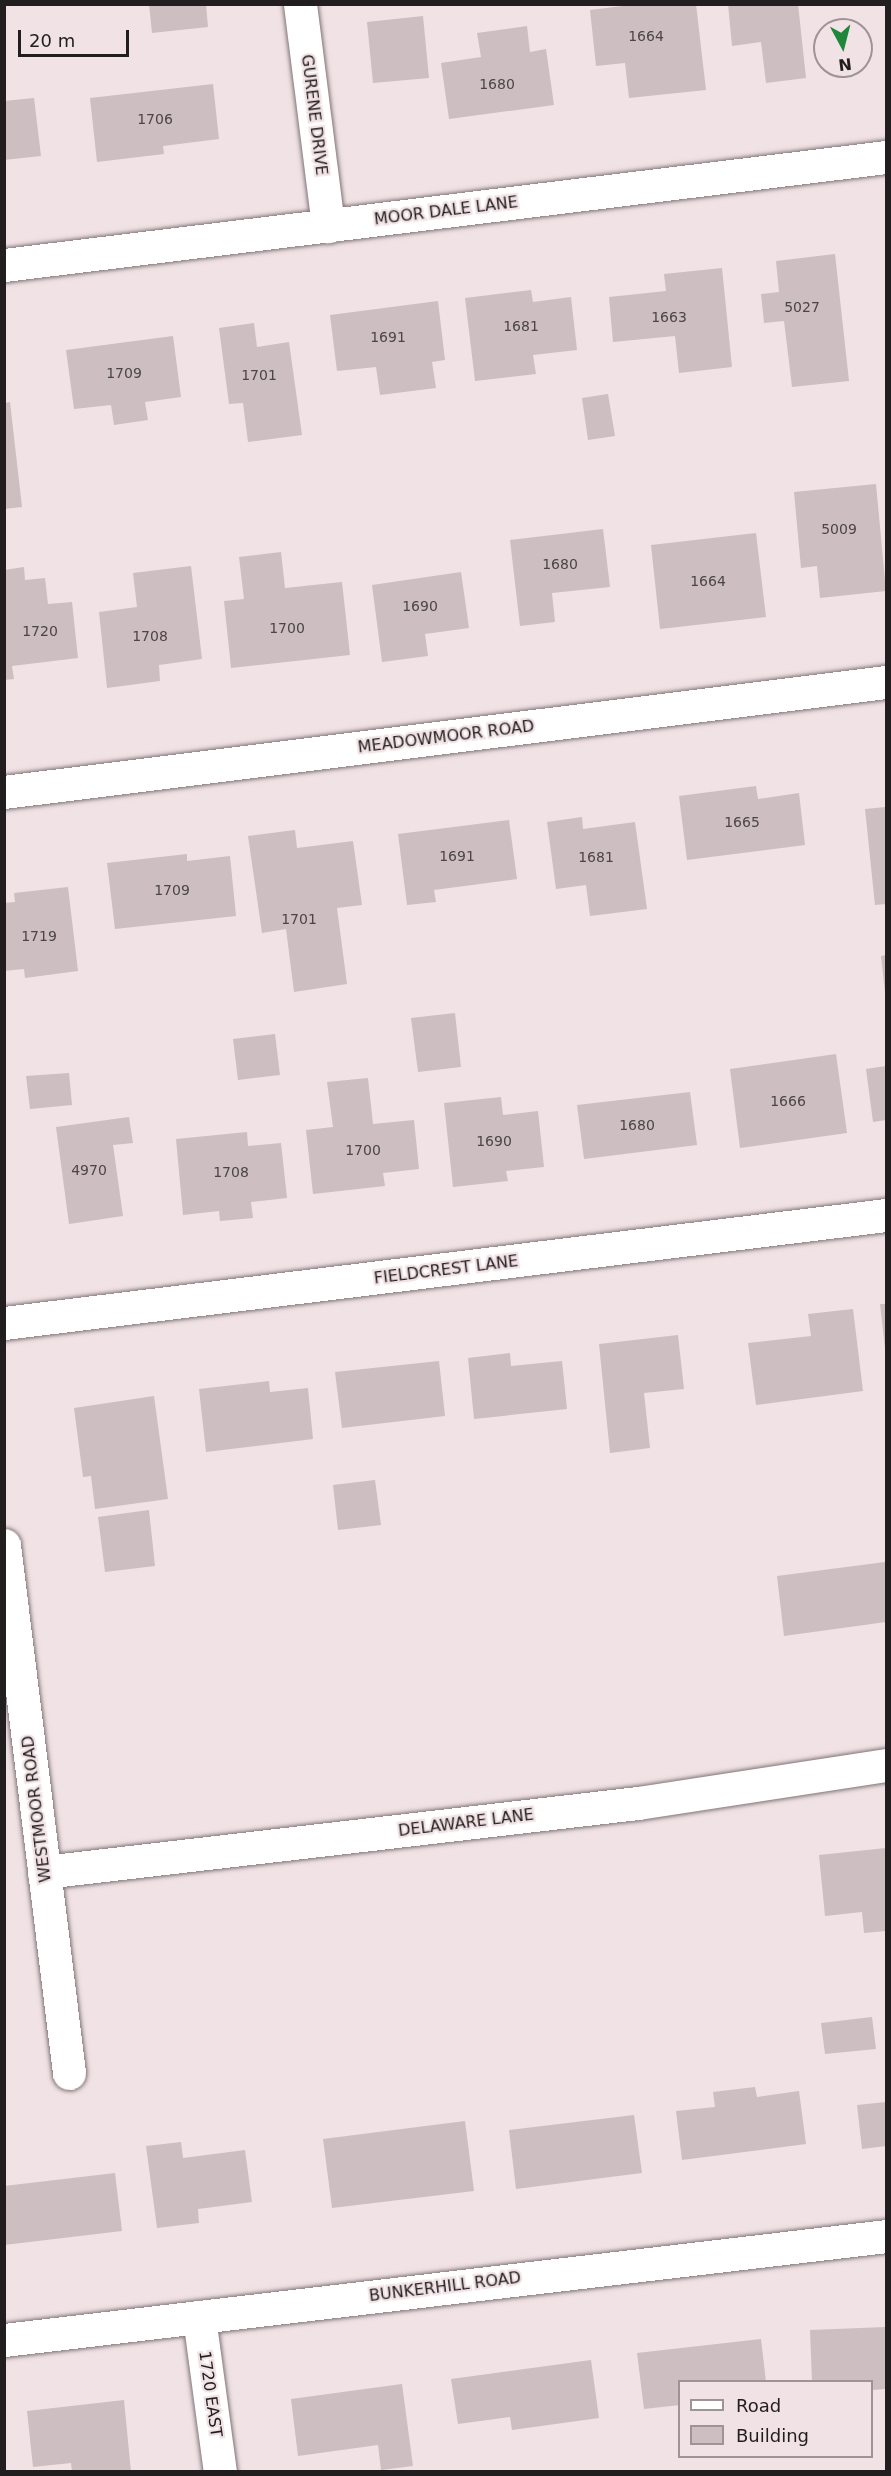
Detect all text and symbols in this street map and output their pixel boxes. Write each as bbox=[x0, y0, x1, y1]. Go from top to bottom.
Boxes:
scale bar bbox=[21, 18, 132, 56]
north arrow bbox=[813, 18, 873, 78]
house number: 1664 bbox=[628, 28, 664, 44]
text: 20 m bbox=[29, 30, 75, 51]
street label: GURENE DRIVE bbox=[297, 53, 331, 177]
text: N bbox=[837, 54, 853, 75]
house number: 1680 bbox=[479, 76, 515, 92]
house number: 1706 bbox=[137, 111, 173, 127]
street label: MOOR DALE LANE bbox=[373, 193, 519, 229]
house number: 5027 bbox=[784, 299, 820, 315]
house number: 1663 bbox=[651, 309, 687, 325]
house number: 1681 bbox=[503, 318, 539, 334]
house number: 1691 bbox=[370, 329, 406, 345]
house number: 1709 bbox=[106, 365, 142, 381]
house number: 1701 bbox=[241, 367, 277, 383]
house number: 5009 bbox=[821, 521, 857, 537]
house number: 1680 bbox=[542, 556, 578, 572]
house number: 1664 bbox=[690, 573, 726, 589]
house number: 1690 bbox=[402, 598, 438, 614]
house number: 1700 bbox=[269, 620, 305, 636]
house number: 1720 bbox=[22, 623, 58, 639]
house number: 1708 bbox=[132, 628, 168, 644]
street label: MEADOWMOOR ROAD bbox=[357, 717, 535, 757]
house number: 1665 bbox=[724, 814, 760, 830]
house number: 1691 bbox=[439, 848, 475, 864]
house number: 1681 bbox=[578, 849, 614, 865]
house number: 1709 bbox=[154, 882, 190, 898]
house number: 1701 bbox=[281, 911, 317, 927]
house number: 1719 bbox=[21, 928, 57, 944]
house number: 1666 bbox=[770, 1093, 806, 1109]
house number: 1680 bbox=[619, 1117, 655, 1133]
house number: 1690 bbox=[476, 1133, 512, 1149]
house number: 1700 bbox=[345, 1142, 381, 1158]
house number: 4970 bbox=[71, 1162, 107, 1178]
house number: 1708 bbox=[213, 1164, 249, 1180]
street label: FIELDCREST LANE bbox=[373, 1252, 519, 1288]
street label: WESTMOOR ROAD bbox=[18, 1735, 56, 1883]
street label: DELAWARE LANE bbox=[397, 1805, 535, 1841]
street label: BUNKERHILL ROAD bbox=[368, 2268, 522, 2306]
street label: 1720 EAST bbox=[194, 2350, 226, 2438]
legend bbox=[678, 2380, 873, 2458]
text: Road bbox=[736, 2395, 781, 2416]
text: Building bbox=[736, 2425, 809, 2446]

